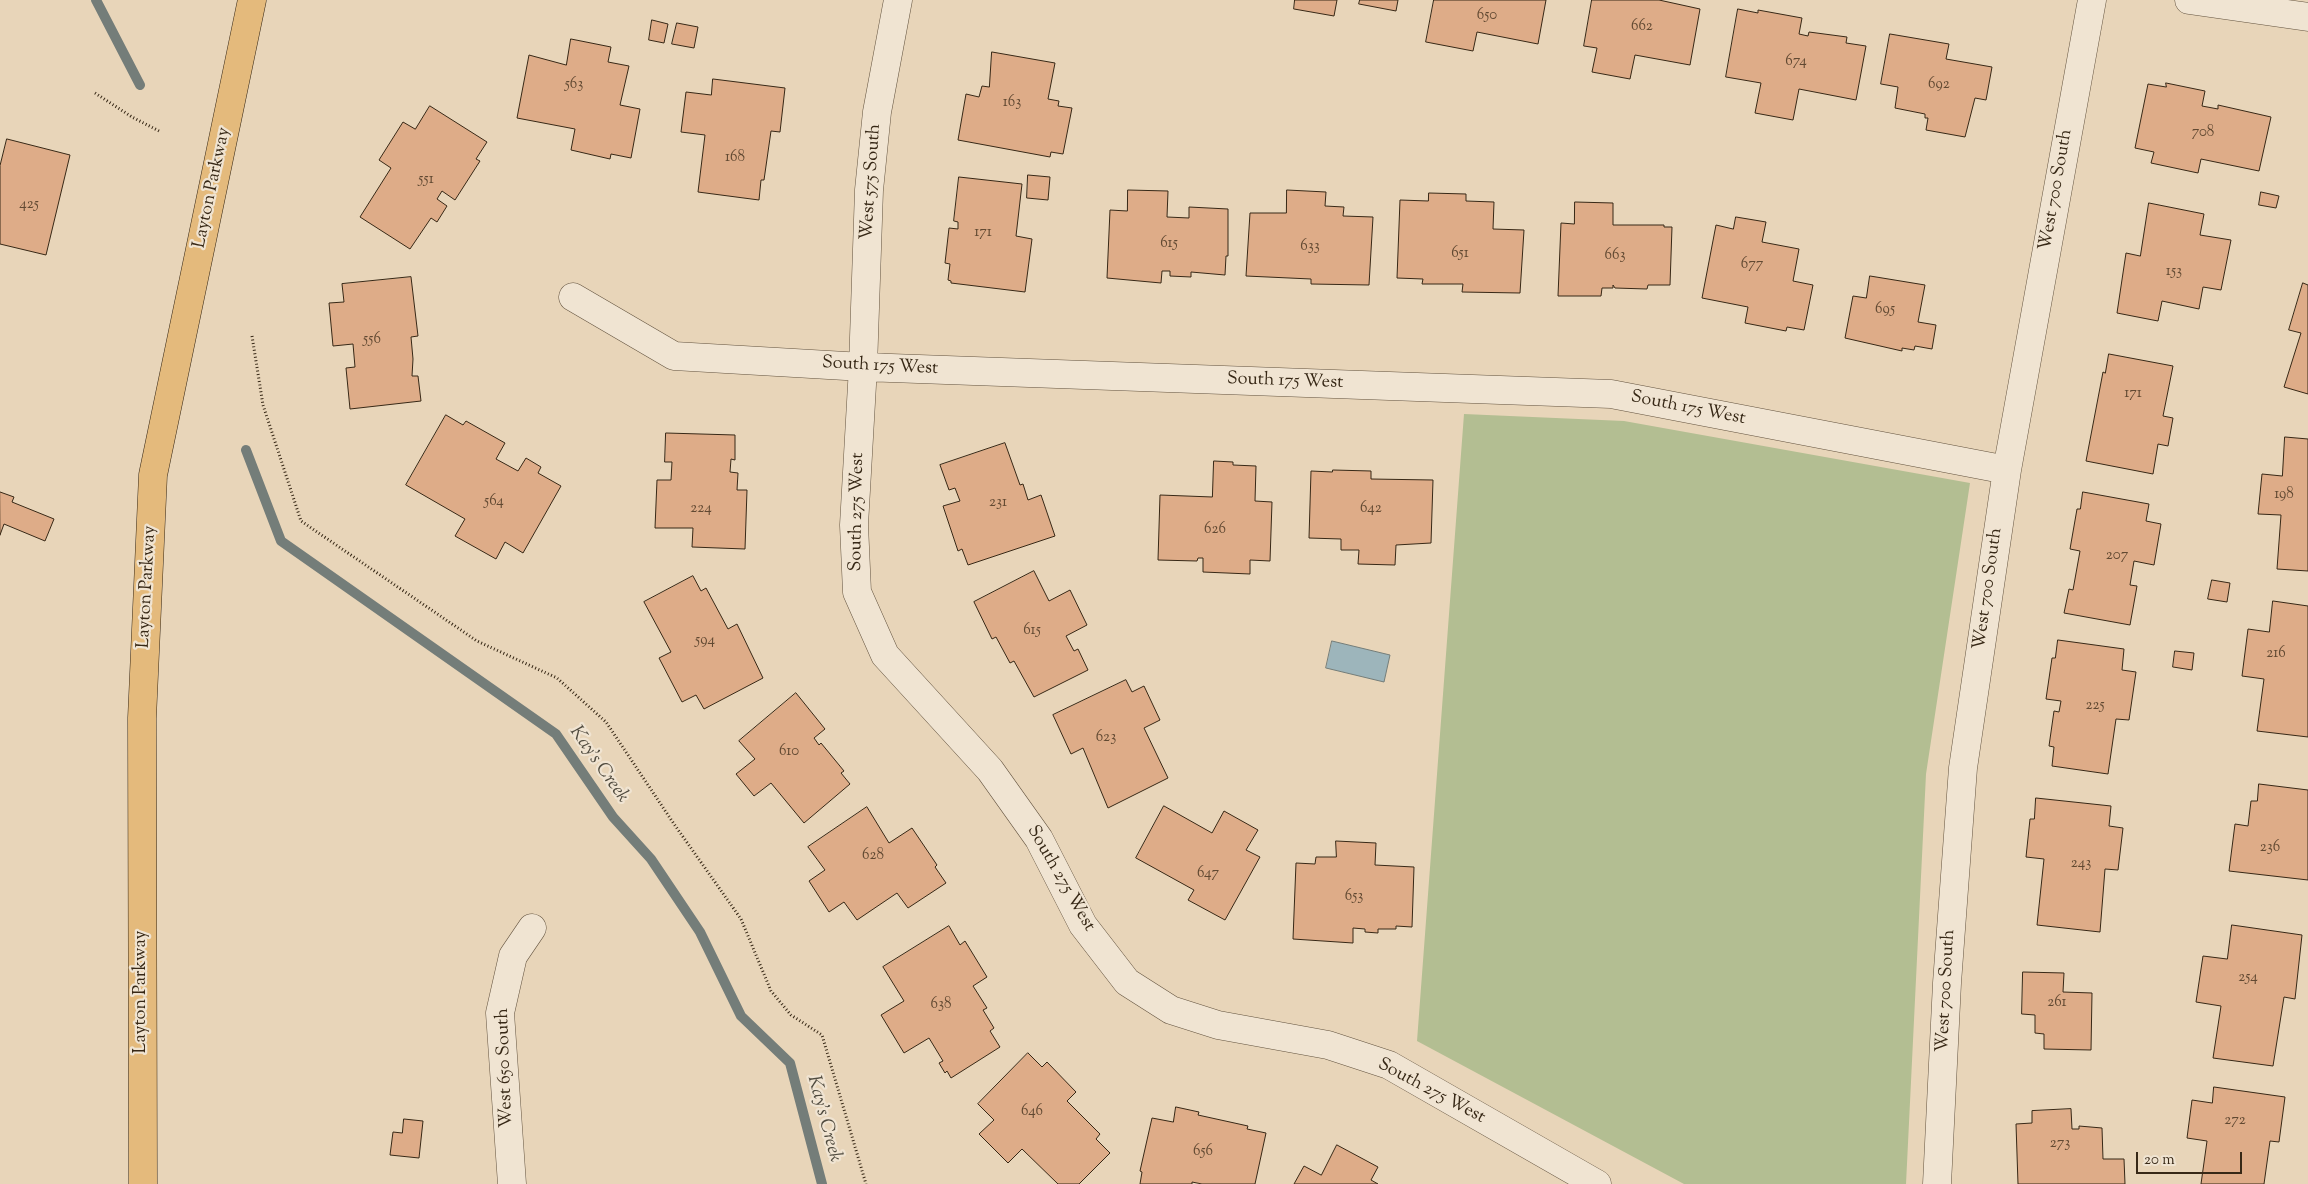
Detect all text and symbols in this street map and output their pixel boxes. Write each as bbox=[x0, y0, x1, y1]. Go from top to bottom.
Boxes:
house number: 650 bbox=[1477, 7, 1497, 25]
house number: 662 bbox=[1631, 18, 1653, 36]
house number: 674 bbox=[1785, 53, 1807, 71]
house number: 563 bbox=[565, 76, 583, 94]
house number: 692 bbox=[1928, 76, 1950, 94]
house number: 163 bbox=[1003, 94, 1021, 112]
street label: West 575 South bbox=[857, 123, 887, 241]
house number: 708 bbox=[2192, 124, 2214, 142]
street label: Layton Parkway bbox=[190, 126, 236, 250]
street label: West 700 South bbox=[2036, 128, 2078, 252]
house number: 168 bbox=[725, 149, 745, 167]
house number: 551 bbox=[418, 171, 434, 189]
house number: 425 bbox=[19, 196, 39, 214]
house number: 171 bbox=[974, 224, 992, 242]
house number: 615 bbox=[1160, 235, 1178, 253]
house number: 633 bbox=[1300, 238, 1320, 256]
house number: 651 bbox=[1451, 245, 1469, 263]
house number: 663 bbox=[1605, 247, 1625, 265]
house number: 677 bbox=[1741, 256, 1763, 274]
house number: 153 bbox=[2166, 263, 2182, 281]
house number: 695 bbox=[1875, 301, 1895, 319]
house number: 556 bbox=[363, 331, 381, 349]
street label: South 175 West bbox=[821, 353, 939, 381]
street label: South 175 West bbox=[1226, 369, 1344, 395]
house number: 171 bbox=[2124, 385, 2142, 403]
street label: South 175 West bbox=[1629, 387, 1747, 431]
street label: South 275 West bbox=[846, 452, 870, 572]
house number: 198 bbox=[2274, 486, 2294, 504]
house number: 564 bbox=[484, 493, 504, 511]
house number: 231 bbox=[989, 494, 1007, 512]
house number: 224 bbox=[690, 500, 712, 518]
house number: 642 bbox=[1360, 500, 1382, 518]
house number: 626 bbox=[1204, 521, 1226, 539]
street label: Layton Parkway bbox=[134, 525, 162, 649]
street label: West 700 South bbox=[1970, 527, 2008, 651]
house number: 207 bbox=[2106, 547, 2128, 565]
house number: 615 bbox=[1023, 622, 1041, 640]
house number: 594 bbox=[695, 632, 715, 650]
house number: 216 bbox=[2266, 645, 2286, 663]
house number: 225 bbox=[2085, 697, 2105, 715]
water label: Kay's Creek bbox=[563, 722, 633, 808]
house number: 623 bbox=[1096, 729, 1116, 747]
house number: 610 bbox=[779, 743, 799, 761]
street label: South 275 West bbox=[1021, 822, 1099, 936]
house number: 236 bbox=[2260, 839, 2280, 857]
house number: 628 bbox=[862, 847, 884, 865]
house number: 243 bbox=[2071, 855, 2091, 873]
house number: 647 bbox=[1197, 865, 1219, 883]
house number: 653 bbox=[1345, 888, 1363, 906]
street label: West 700 South bbox=[1933, 929, 1961, 1053]
street label: Layton Parkway bbox=[131, 931, 153, 1053]
house number: 254 bbox=[2238, 969, 2258, 987]
house number: 261 bbox=[2047, 994, 2067, 1012]
house number: 638 bbox=[930, 996, 952, 1014]
street label: West 650 South bbox=[493, 1008, 519, 1128]
street label: South 275 West bbox=[1373, 1055, 1489, 1129]
water label: Kay's Creek bbox=[801, 1073, 845, 1165]
house number: 646 bbox=[1021, 1103, 1043, 1121]
house number: 272 bbox=[2224, 1112, 2246, 1130]
house number: 273 bbox=[2050, 1135, 2070, 1153]
scale bar bbox=[2138, 1142, 2244, 1174]
house number: 656 bbox=[1193, 1143, 1213, 1161]
text: 20 m bbox=[2144, 1150, 2175, 1171]

